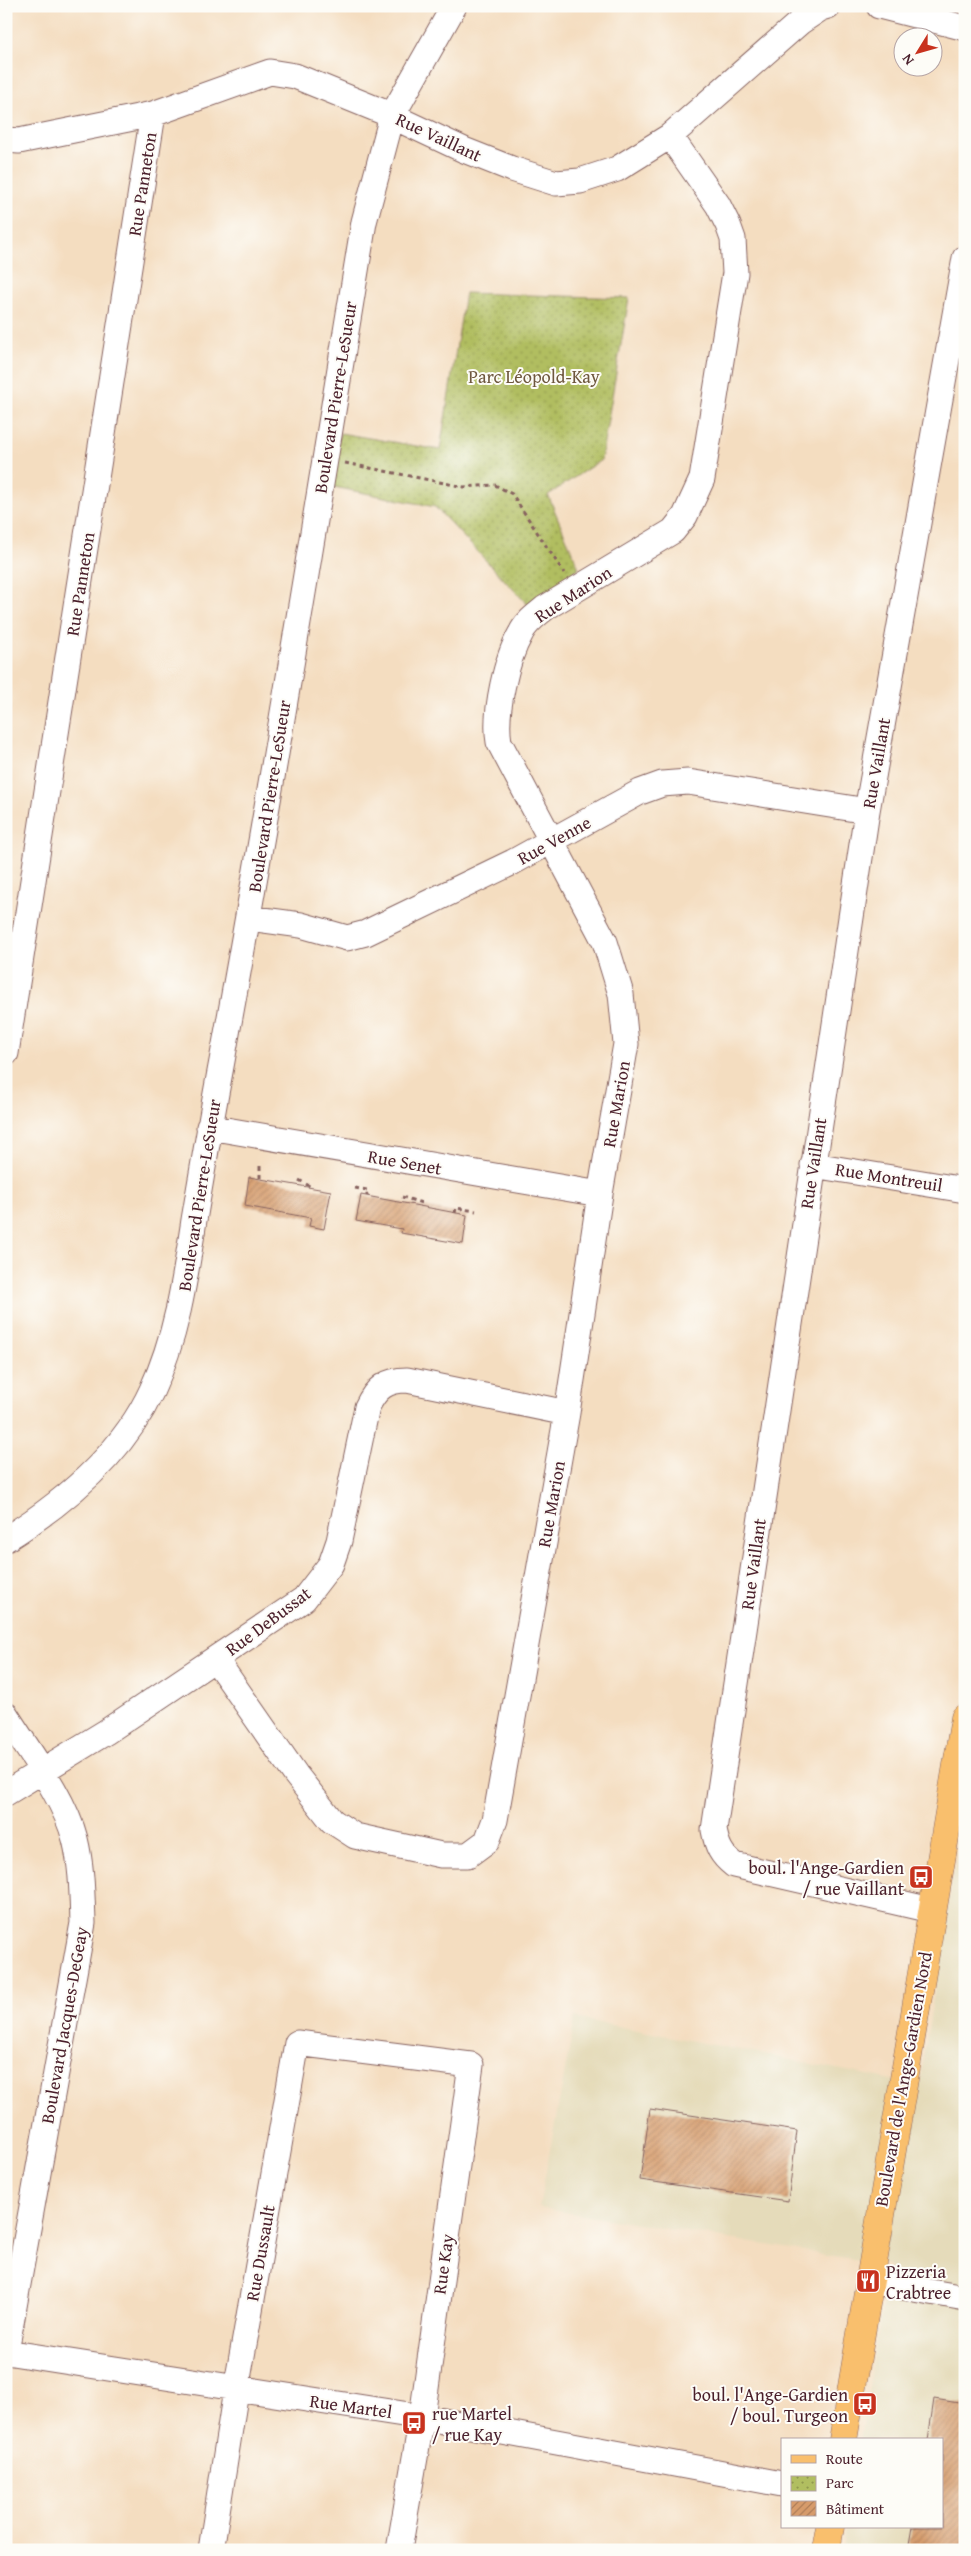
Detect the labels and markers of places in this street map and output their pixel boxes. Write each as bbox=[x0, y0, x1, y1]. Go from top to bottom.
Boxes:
place label: boul. l'Ange-Gardien / rue Vaillant bbox=[749, 1854, 905, 1902]
bus stop icon: boul. l'Ange-Gardien / rue Vaillant bbox=[908, 1864, 934, 1890]
place label: Pizzeria Crabtree bbox=[886, 2258, 951, 2306]
restaurant icon: Pizzeria Crabtree bbox=[855, 2268, 881, 2294]
place label: boul. l'Ange-Gardien / boul. Turgeon bbox=[693, 2381, 848, 2429]
bus stop icon: boul. l'Ange-Gardien / boul. Turgeon bbox=[852, 2391, 878, 2417]
place label: rue Martel / rue Kay bbox=[432, 2400, 512, 2448]
bus stop icon: rue Martel / rue Kay bbox=[401, 2410, 427, 2436]

